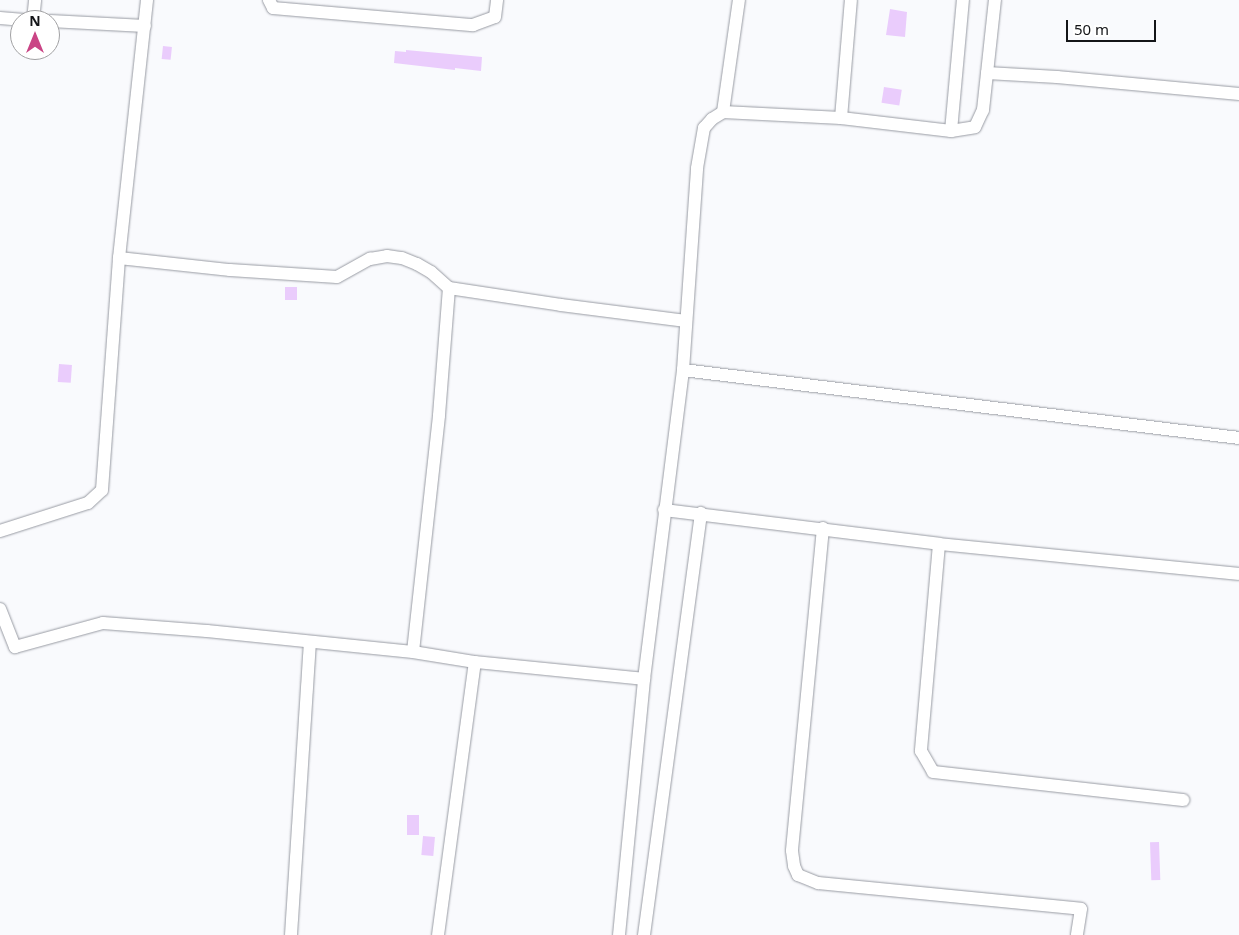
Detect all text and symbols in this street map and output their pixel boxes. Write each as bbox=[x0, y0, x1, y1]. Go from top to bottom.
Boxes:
north arrow bbox=[10, 10, 60, 60]
scale bar bbox=[1069, 10, 1159, 42]
text: N bbox=[29, 11, 41, 30]
text: 50 m bbox=[1074, 19, 1109, 39]

